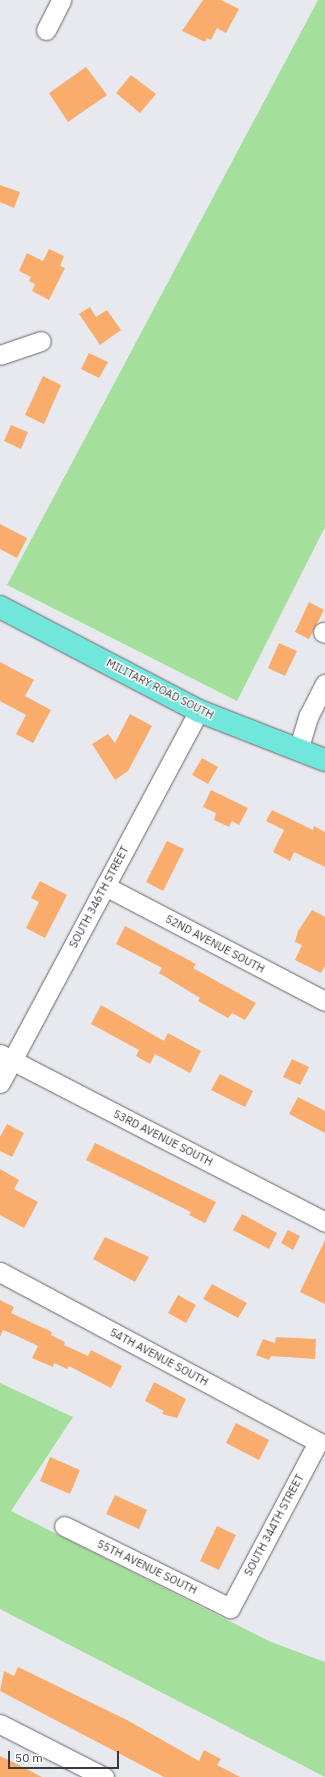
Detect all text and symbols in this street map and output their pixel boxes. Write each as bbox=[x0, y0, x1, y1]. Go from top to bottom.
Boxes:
street label: MILITARY ROAD SOUTH bbox=[104, 656, 216, 722]
street label: SOUTH 346TH STREET bbox=[67, 844, 131, 950]
street label: 52ND AVENUE SOUTH bbox=[163, 912, 267, 976]
street label: 53RD AVENUE SOUTH bbox=[111, 1107, 215, 1169]
street label: 54TH AVENUE SOUTH bbox=[108, 1325, 210, 1389]
street label: SOUTH 344TH STREET bbox=[242, 1472, 306, 1578]
street label: 55TH AVENUE SOUTH bbox=[95, 1537, 199, 1597]
scale bar bbox=[10, 1743, 121, 1769]
text: 50 m bbox=[15, 1750, 43, 1765]

